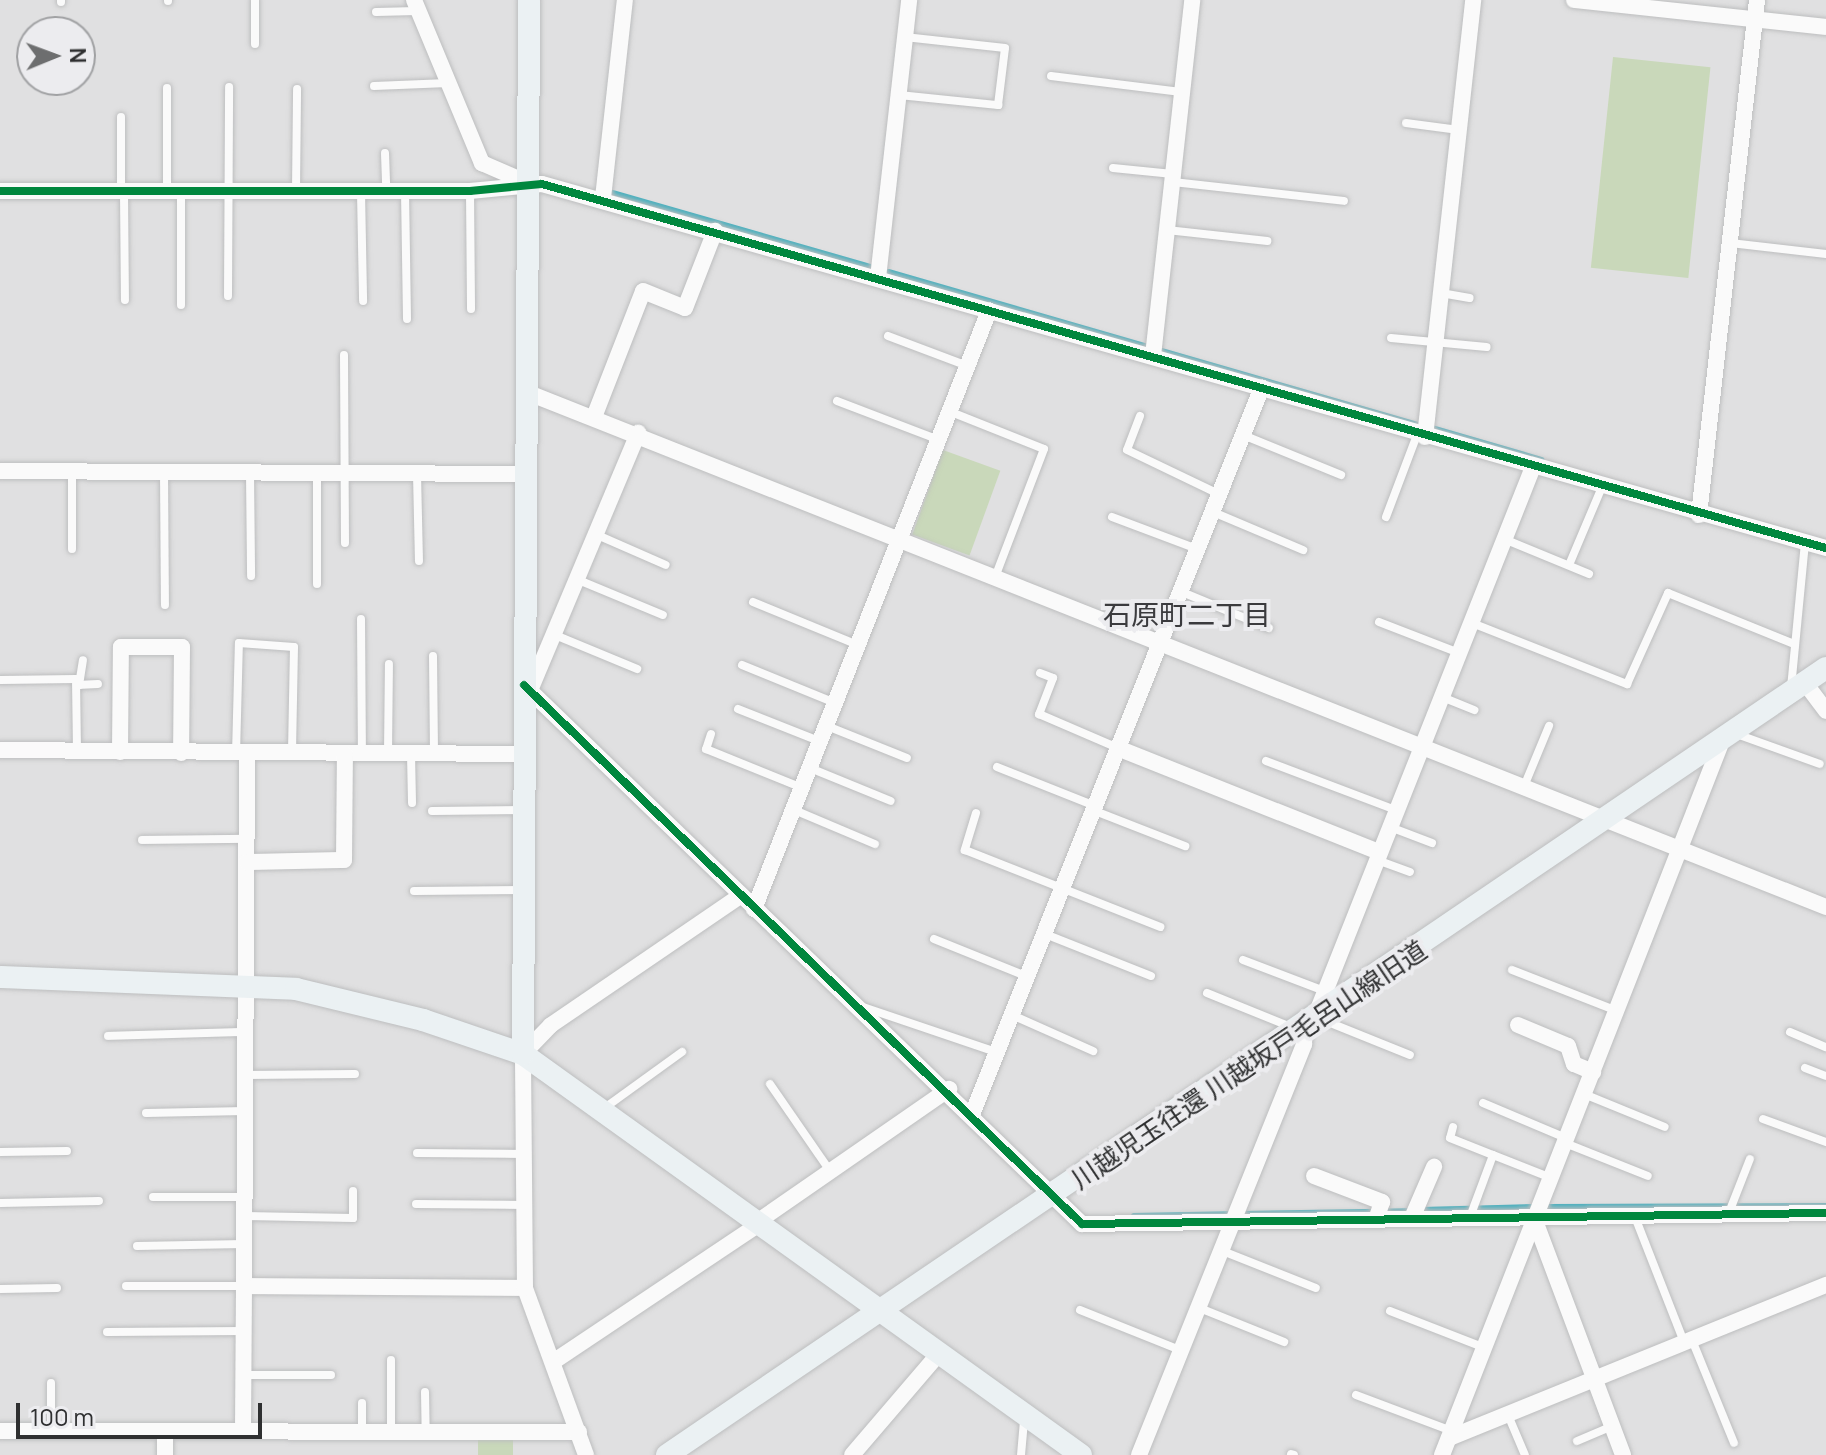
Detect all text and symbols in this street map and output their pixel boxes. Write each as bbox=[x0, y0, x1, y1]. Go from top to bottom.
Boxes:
north arrow bbox=[16, 16, 96, 96]
text: N bbox=[63, 47, 93, 64]
district label: 石原町二丁目 bbox=[1103, 597, 1271, 631]
street label: 川越児玉往還 川越坂戸毛呂山線旧道 bbox=[1066, 934, 1432, 1196]
scale bar bbox=[20, 1387, 266, 1437]
text: 100 m bbox=[30, 1400, 94, 1433]

